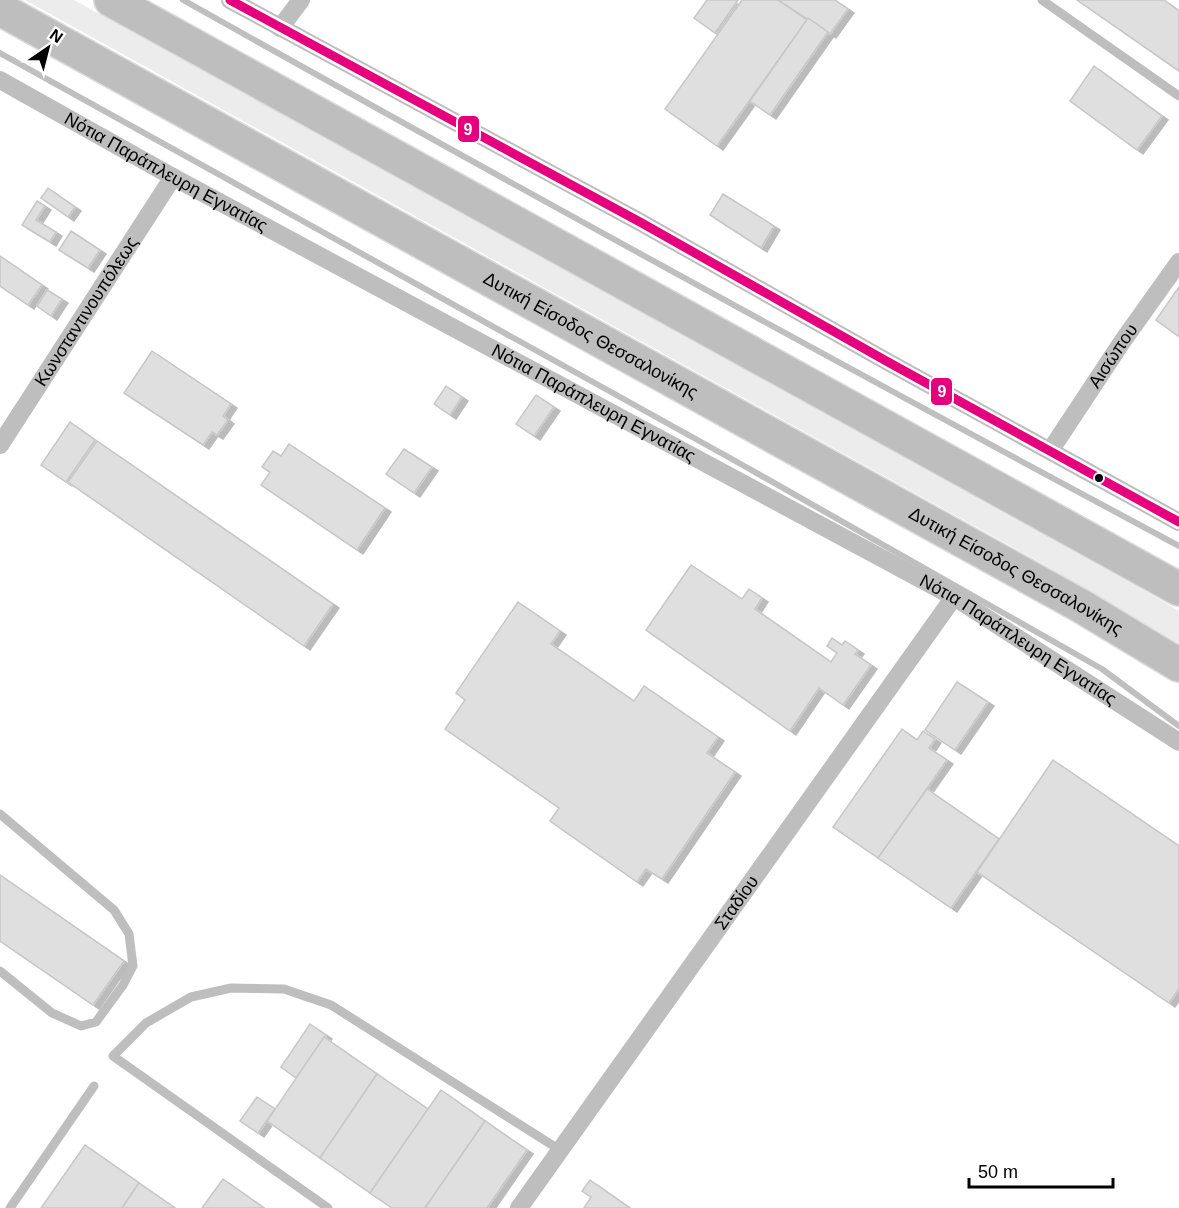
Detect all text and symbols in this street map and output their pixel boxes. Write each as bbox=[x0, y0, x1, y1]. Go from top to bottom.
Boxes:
north arrow bbox=[18, 18, 78, 78]
text: N bbox=[47, 26, 66, 46]
street label: Νότια Παράπλευρη Εγνατίας bbox=[61, 108, 271, 236]
line badge: 9 bbox=[457, 115, 480, 143]
text: 9 bbox=[464, 121, 473, 138]
street label: Κωνσταντινουπόλεως bbox=[31, 233, 142, 390]
street label: Δυτική Είσοδος Θεσσαλονίκης bbox=[480, 268, 702, 403]
street label: Αισώπου bbox=[1084, 320, 1142, 392]
street label: Νότια Παράπλευρη Εγνατίας bbox=[488, 340, 699, 466]
line badge: 9 bbox=[930, 377, 953, 406]
text: 9 bbox=[938, 383, 947, 400]
unlabelled marker bbox=[1093, 472, 1105, 484]
street label: Δυτική Είσοδος Θεσσαλονίκης bbox=[906, 503, 1127, 639]
street label: Νότια Παράπλευρη Εγνατίας bbox=[916, 570, 1120, 709]
street label: Σταδίου bbox=[711, 872, 762, 933]
scale bar bbox=[969, 1151, 1113, 1189]
text: 50 m bbox=[978, 1162, 1018, 1182]

